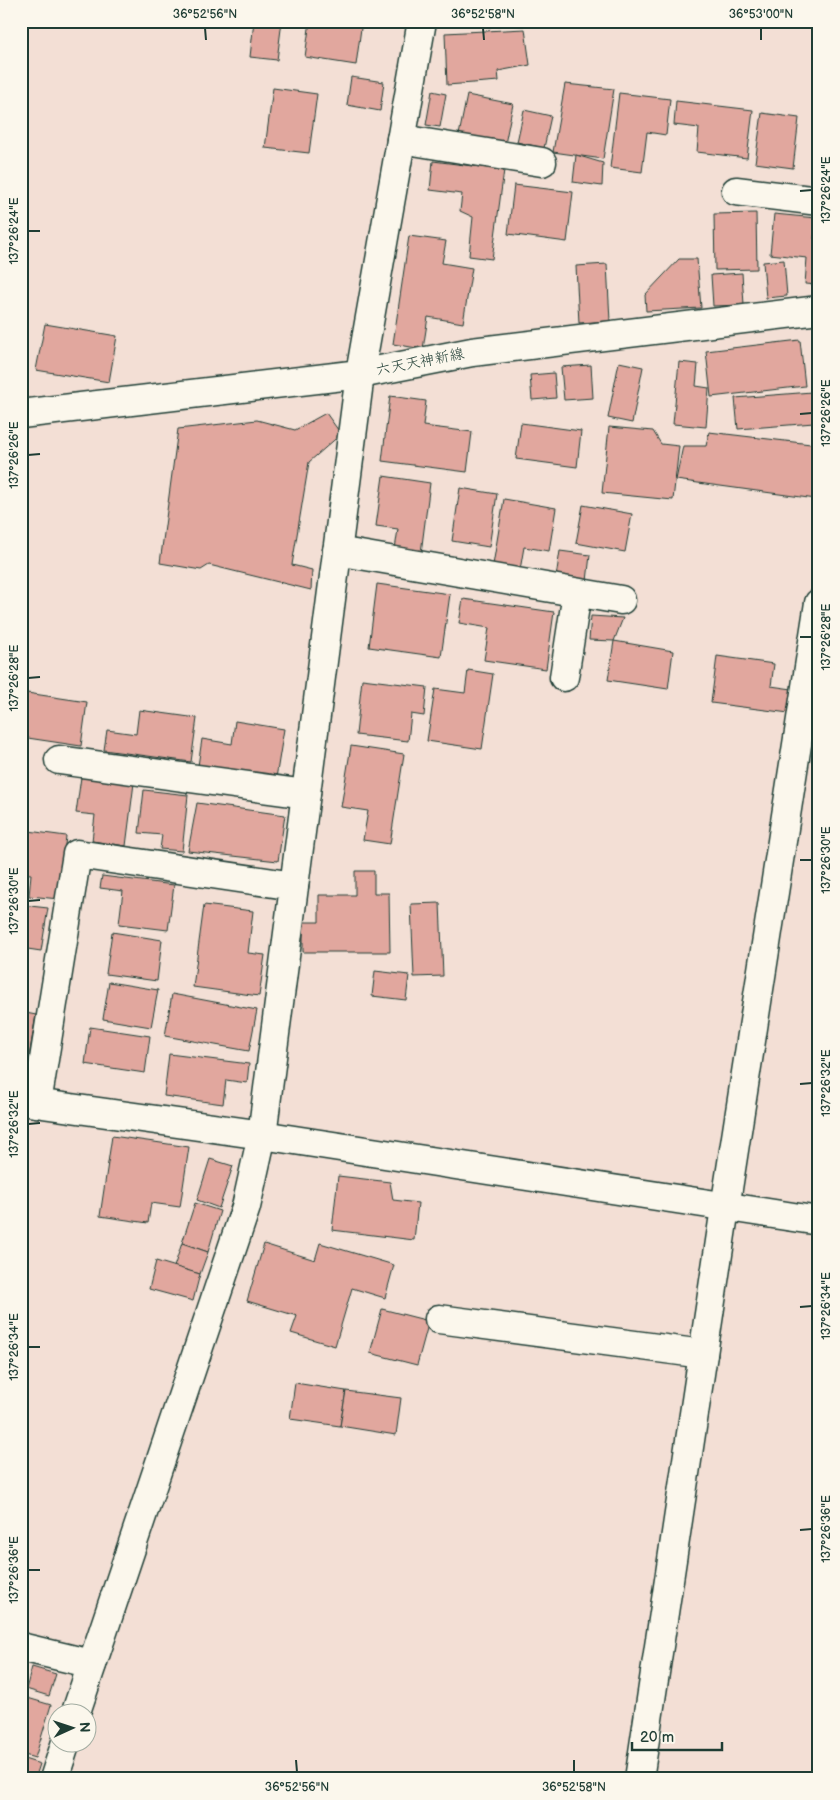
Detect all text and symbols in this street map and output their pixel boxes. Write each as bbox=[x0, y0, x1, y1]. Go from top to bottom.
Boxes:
text: 36°52'56"N bbox=[173, 7, 237, 22]
text: 36°52'58"N bbox=[451, 7, 515, 22]
text: 36°53'00"N bbox=[729, 7, 793, 22]
text: 137°26'24"E bbox=[819, 156, 834, 224]
text: 137°26'24"E bbox=[7, 197, 22, 265]
street label: 六天天神新線 bbox=[374, 344, 466, 380]
text: 137°26'26"E bbox=[819, 379, 834, 447]
text: 137°26'26"E bbox=[7, 421, 22, 489]
text: 137°26'28"E bbox=[819, 603, 834, 671]
text: 137°26'28"E bbox=[7, 644, 22, 712]
text: 137°26'30"E bbox=[819, 826, 834, 894]
text: 137°26'30"E bbox=[7, 867, 22, 935]
text: 137°26'32"E bbox=[819, 1049, 834, 1117]
text: 137°26'32"E bbox=[7, 1090, 22, 1158]
text: 137°26'34"E bbox=[819, 1272, 834, 1340]
text: 137°26'34"E bbox=[7, 1313, 22, 1381]
text: 137°26'36"E bbox=[819, 1495, 834, 1563]
text: 137°26'36"E bbox=[7, 1536, 22, 1604]
north arrow bbox=[48, 1702, 98, 1752]
scale bar bbox=[632, 1720, 722, 1752]
text: N bbox=[76, 1722, 93, 1733]
text: 20 m bbox=[640, 1728, 674, 1747]
text: 36°52'56"N bbox=[265, 1780, 329, 1795]
text: 36°52'58"N bbox=[542, 1780, 606, 1795]

